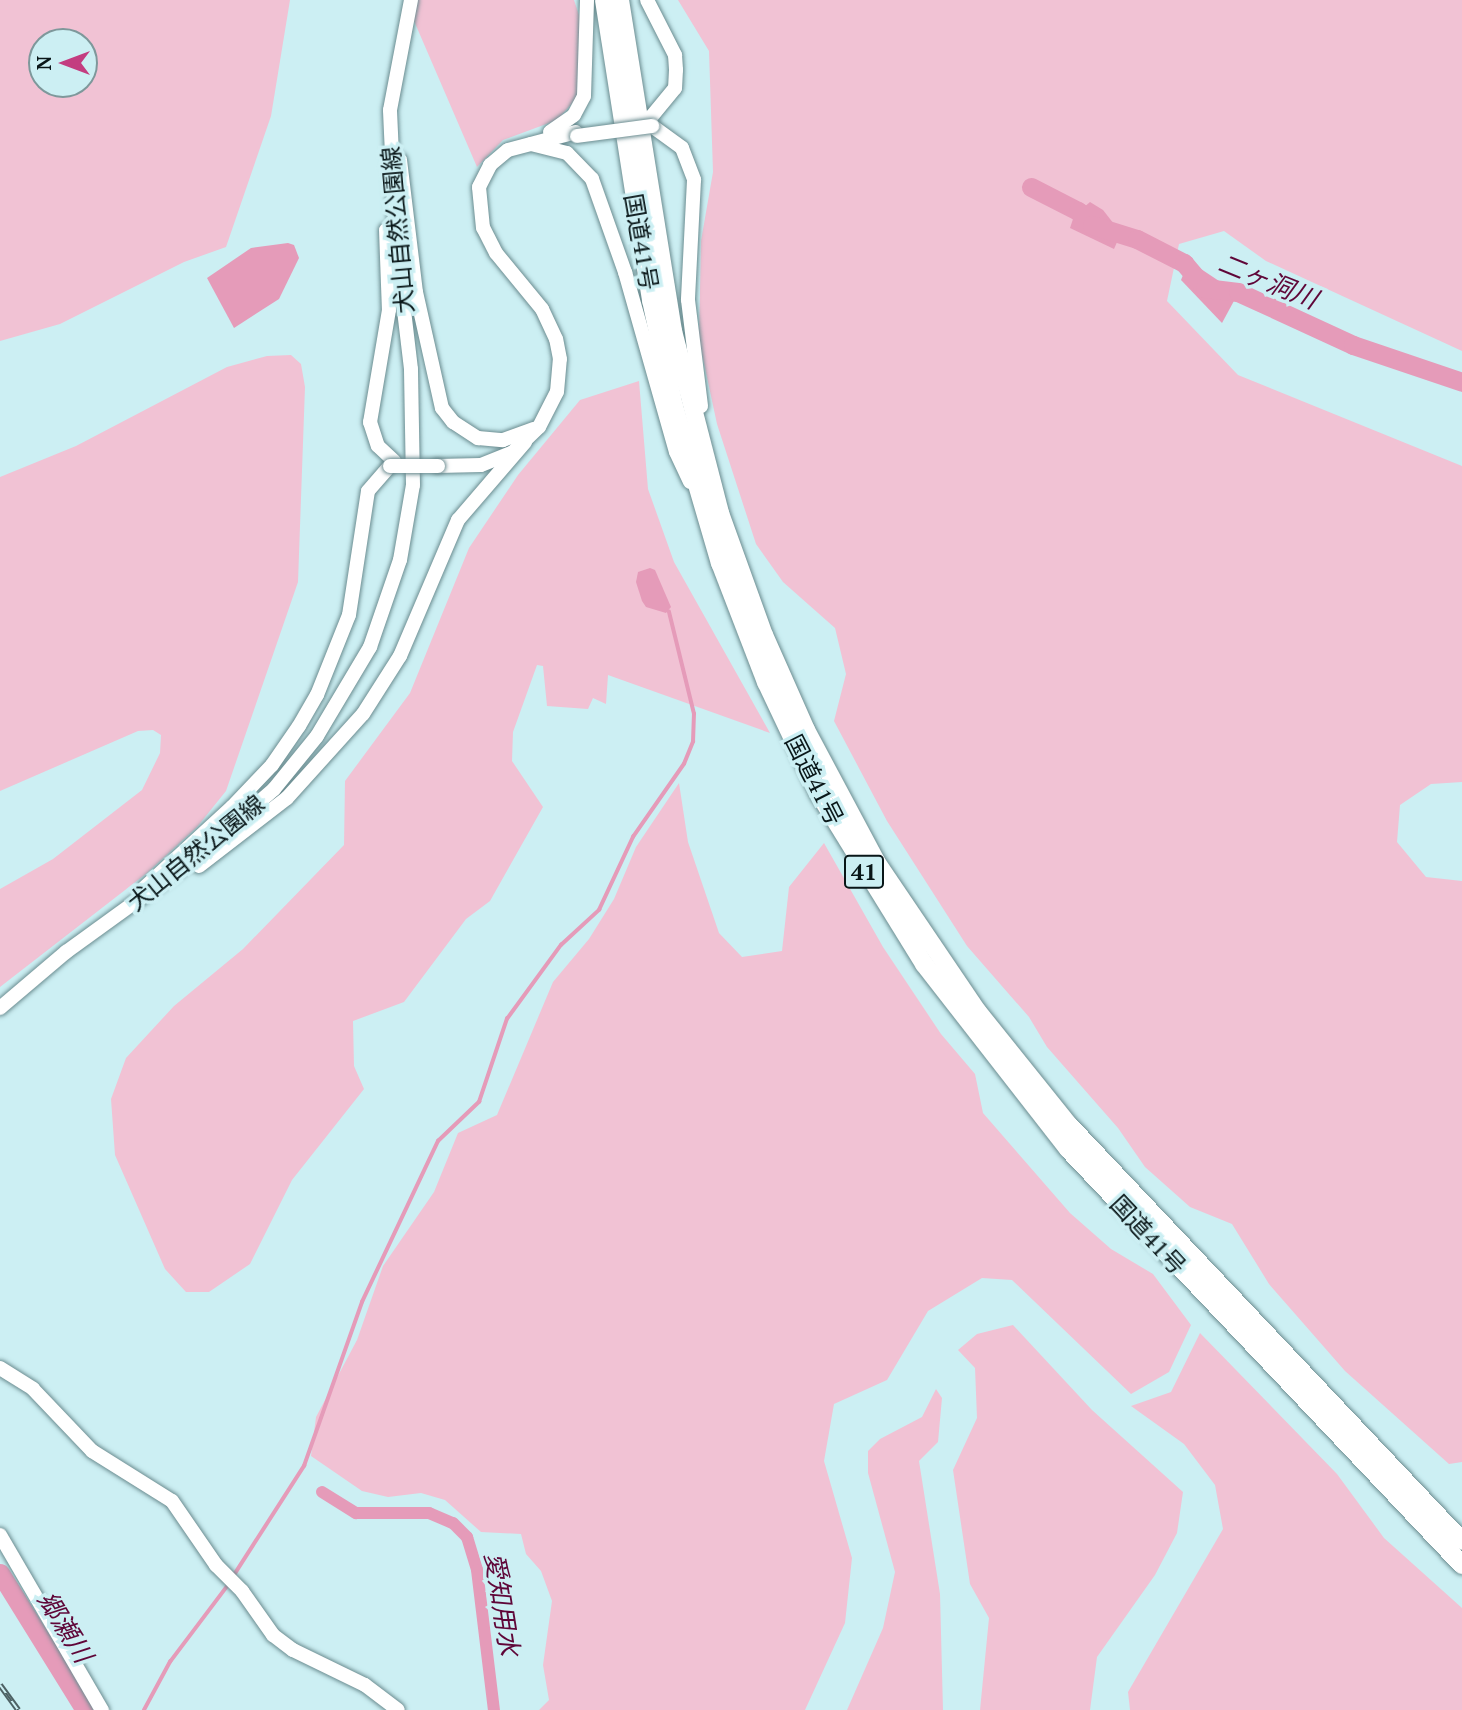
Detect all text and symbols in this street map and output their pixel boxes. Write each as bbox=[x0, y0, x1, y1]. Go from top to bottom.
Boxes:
north arrow bbox=[28, 28, 98, 98]
text: N bbox=[31, 56, 56, 70]
street label: 犬山自然公園線 bbox=[376, 145, 420, 315]
street label: 国道41号 bbox=[618, 191, 664, 293]
water label: 二ヶ洞川 bbox=[1214, 247, 1322, 315]
street label: 国道41号 bbox=[779, 730, 849, 830]
street label: 犬山自然公園線 bbox=[122, 789, 270, 917]
road number: 41 bbox=[843, 852, 885, 892]
street label: 国道41号 bbox=[1104, 1189, 1192, 1281]
water label: 愛知用水 bbox=[478, 1550, 526, 1658]
water label: 郷瀬川 bbox=[31, 1586, 99, 1668]

